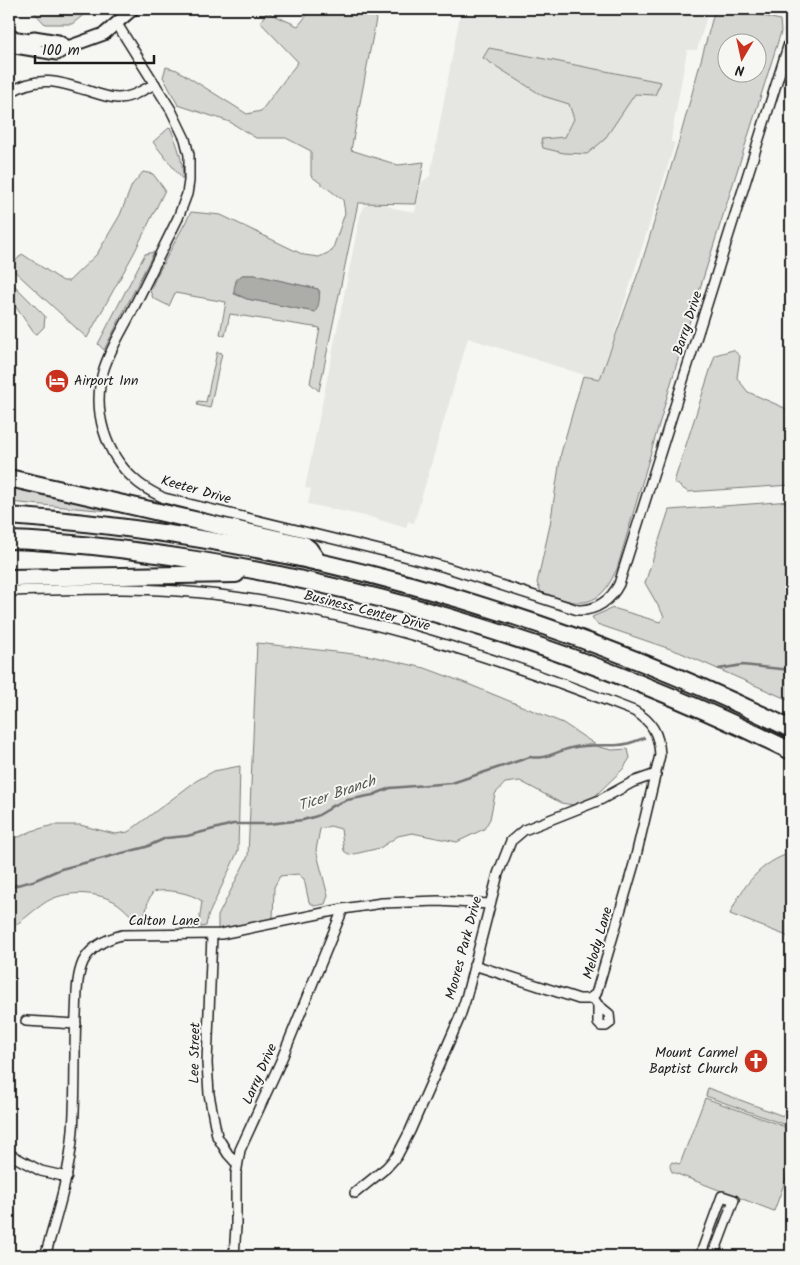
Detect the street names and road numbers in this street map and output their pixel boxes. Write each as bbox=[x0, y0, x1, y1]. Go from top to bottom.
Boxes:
street label: Barry Drive bbox=[667, 287, 709, 358]
street label: Keeter Drive bbox=[158, 469, 234, 511]
street label: Business Center Drive bbox=[301, 585, 433, 638]
street label: Moores Park Drive bbox=[440, 893, 489, 1002]
street label: Melody Lane bbox=[577, 904, 619, 982]
street label: Calton Lane bbox=[128, 910, 200, 932]
street label: Lee Street bbox=[183, 1022, 207, 1084]
street label: Larry Drive bbox=[237, 1039, 284, 1108]

